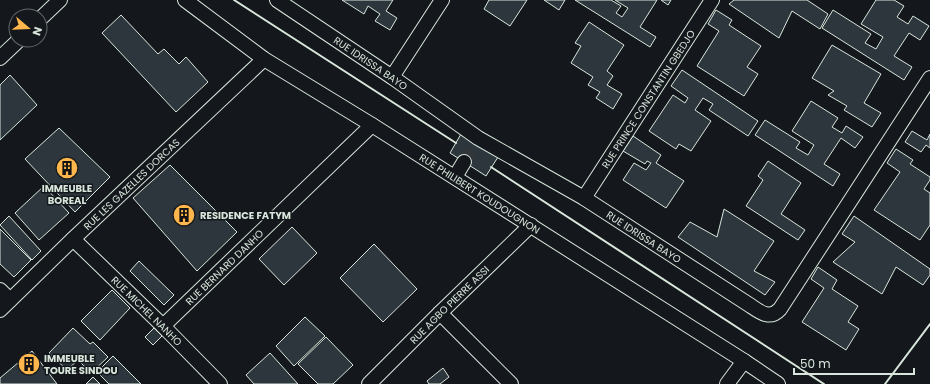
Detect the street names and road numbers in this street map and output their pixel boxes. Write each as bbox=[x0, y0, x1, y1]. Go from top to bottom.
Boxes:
street label: RUE PRINCE CONSTANTIN GBEDJO bbox=[598, 27, 698, 171]
street label: RUE IDRISSA BAYO bbox=[331, 33, 411, 94]
street label: RUE LES GAZELLES DORCAS bbox=[80, 135, 183, 233]
street label: RUE PHILIBERT KOUDOUGNON bbox=[417, 150, 543, 237]
street label: RUE IDRISSA BAYO bbox=[604, 207, 684, 267]
street label: RUE BERNARD DANHO bbox=[182, 226, 267, 308]
street label: RUE AGBO PIERRE ASSI bbox=[406, 262, 492, 347]
street label: RUE MICHEL NANHO bbox=[108, 272, 186, 349]

